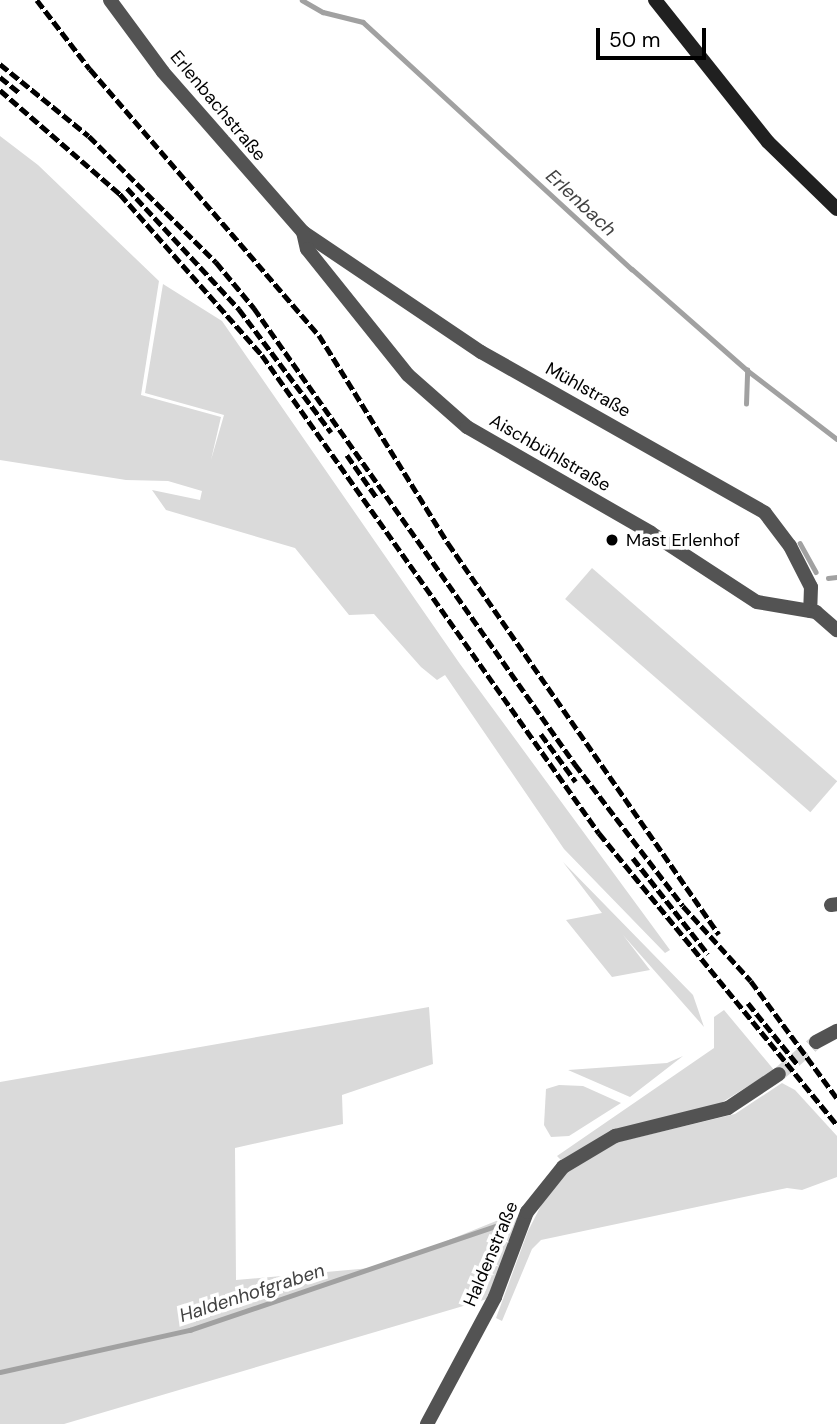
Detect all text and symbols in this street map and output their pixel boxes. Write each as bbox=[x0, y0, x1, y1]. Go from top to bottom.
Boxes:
scale bar bbox=[599, 14, 709, 58]
text: 50 m bbox=[609, 26, 660, 54]
street label: Erlenbachstraße bbox=[166, 47, 270, 165]
water label: Erlenbach bbox=[541, 165, 621, 241]
street label: Mühlstraße bbox=[542, 358, 634, 422]
street label: Aischbühlstraße bbox=[486, 410, 614, 496]
place label: Mast Erlenhof bbox=[626, 529, 740, 551]
marker: Mast Erlenhof bbox=[604, 532, 620, 548]
street label: Haldenstraße bbox=[459, 1198, 523, 1310]
water label: Haldenhofgraben bbox=[177, 1259, 327, 1327]

